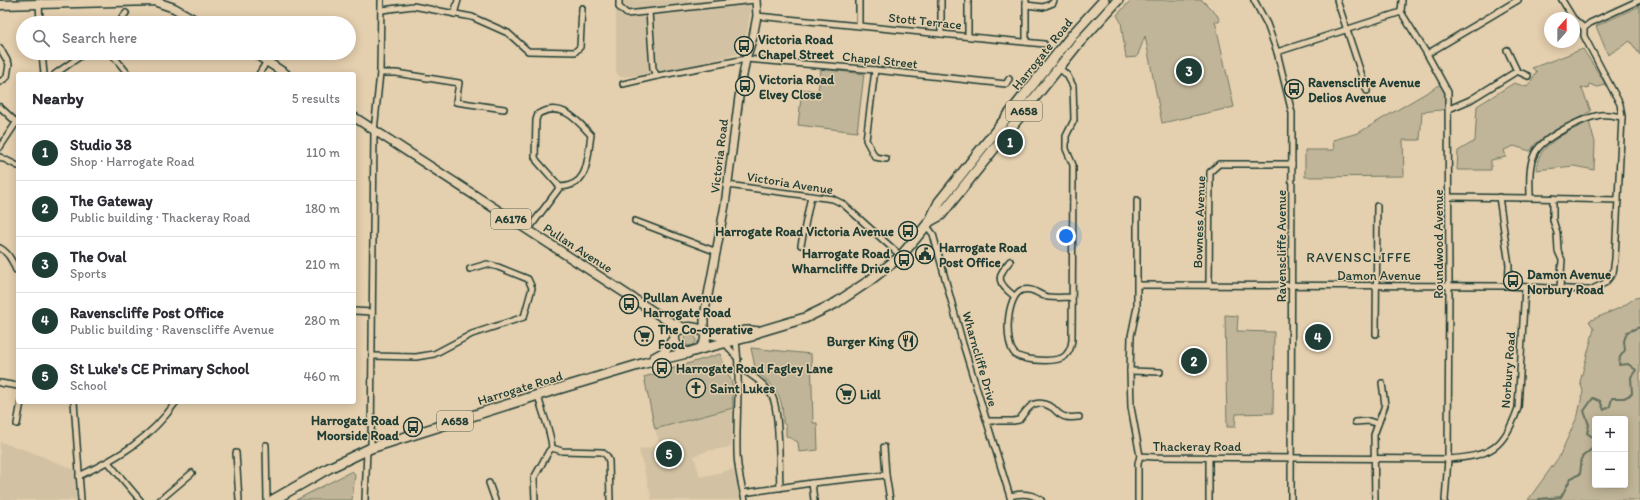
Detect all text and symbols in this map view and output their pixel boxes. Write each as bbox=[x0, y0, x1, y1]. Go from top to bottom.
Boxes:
street label: Stott Terrace bbox=[888, 10, 962, 32]
north arrow bbox=[1544, 12, 1580, 48]
street label: Harrogate Road bbox=[1008, 15, 1076, 93]
search box bbox=[16, 16, 356, 60]
icon: search bbox=[30, 27, 52, 49]
text: Search here bbox=[62, 29, 137, 47]
place label: Victoria Road Chapel Street bbox=[758, 32, 834, 63]
bus stop icon: Victoria Road Chapel Street bbox=[733, 35, 755, 57]
street label: Chapel Street bbox=[842, 49, 919, 71]
pin: 3 bbox=[1176, 56, 1202, 86]
place label: Victoria Road Elvey Close bbox=[759, 72, 835, 103]
bus stop icon: Victoria Road Elvey Close bbox=[734, 75, 756, 97]
place label: Ravenscliffe Avenue Delios Avenue bbox=[1308, 75, 1421, 105]
bus stop icon: Ravenscliffe Avenue Delios Avenue bbox=[1283, 78, 1305, 100]
text: Nearby bbox=[32, 88, 84, 108]
text: 5 results bbox=[292, 91, 340, 106]
road number: A658 bbox=[1006, 101, 1042, 121]
street label: Victoria Road bbox=[707, 118, 731, 194]
pin: 1 bbox=[997, 127, 1023, 157]
text: Studio 38 bbox=[70, 136, 132, 154]
text: 1 bbox=[42, 145, 48, 160]
text: 110 m bbox=[306, 145, 340, 160]
text: Shop · Harrogate Road bbox=[70, 154, 194, 169]
street label: Victoria Avenue bbox=[746, 169, 834, 197]
street label: Bowness Avenue bbox=[1190, 175, 1208, 269]
street label: Roundwood Avenue bbox=[1431, 189, 1446, 299]
street label: Ravenscliffe Avenue bbox=[1274, 190, 1289, 302]
text: The Gateway bbox=[70, 192, 153, 210]
text: 2 bbox=[42, 201, 48, 216]
text: 180 m bbox=[305, 201, 340, 216]
road number: A6176 bbox=[491, 209, 531, 229]
text: Public building · Thackeray Road bbox=[70, 210, 250, 225]
street label: Pullan Avenue bbox=[541, 220, 615, 276]
bus stop icon: Harrogate Road Victoria Avenue bbox=[897, 220, 919, 242]
place label: Harrogate Road Victoria Avenue bbox=[715, 224, 894, 240]
your location bbox=[1056, 226, 1076, 246]
place label: Harrogate Road Post Office bbox=[939, 240, 1028, 270]
public building icon: Harrogate Road Post Office bbox=[914, 243, 936, 265]
place label: Harrogate Road Wharncliffe Drive bbox=[792, 246, 891, 276]
text: The Oval bbox=[70, 248, 126, 266]
bus stop icon: Harrogate Road Wharncliffe Drive bbox=[893, 249, 915, 271]
district label: RAVENSCLIFFE bbox=[1306, 249, 1412, 266]
text: 3 bbox=[41, 257, 49, 272]
text: 210 m bbox=[305, 257, 340, 272]
text: Sports bbox=[70, 266, 106, 281]
place label: Damon Avenue Norbury Road bbox=[1527, 267, 1611, 298]
street label: Damon Avenue bbox=[1337, 268, 1421, 283]
bus stop icon: Damon Avenue Norbury Road bbox=[1502, 270, 1524, 292]
place label: Pullan Avenue Harrogate Road bbox=[643, 290, 732, 321]
bus stop icon: Pullan Avenue Harrogate Road bbox=[618, 293, 640, 315]
text: Ravenscliffe Post Office bbox=[70, 304, 224, 322]
street label: Wharncliffe Drive bbox=[959, 310, 1001, 408]
text: 4 bbox=[41, 313, 49, 328]
text: 280 m bbox=[304, 313, 340, 328]
text: Public building · Ravenscliffe Avenue bbox=[70, 322, 274, 337]
place label: The Co-operative Food bbox=[657, 322, 753, 352]
pin: 4 bbox=[1305, 322, 1331, 352]
supermarket icon: The Co-operative Food bbox=[633, 325, 655, 347]
restaurant icon: Burger King bbox=[897, 330, 919, 352]
street label: Norbury Road bbox=[1498, 331, 1518, 409]
place label: Burger King bbox=[827, 334, 894, 350]
pin: 2 bbox=[1181, 346, 1207, 376]
bus stop icon: Harrogate Road Fagley Lane bbox=[651, 357, 673, 379]
text: St Luke's CE Primary School bbox=[70, 360, 249, 378]
place label: Harrogate Road Fagley Lane bbox=[676, 361, 833, 377]
street label: Harrogate Road bbox=[476, 368, 564, 408]
text: 5 bbox=[42, 369, 48, 384]
text: 460 m bbox=[303, 369, 340, 384]
church icon: Saint Lukes bbox=[685, 377, 707, 399]
text: School bbox=[70, 378, 107, 393]
place label: Saint Lukes bbox=[710, 381, 775, 396]
supermarket icon: Lidl bbox=[835, 383, 857, 405]
place label: Lidl bbox=[860, 387, 881, 402]
road number: A658 bbox=[437, 411, 473, 431]
place label: Harrogate Road Moorside Road bbox=[311, 413, 400, 443]
bus stop icon: Harrogate Road Moorside Road bbox=[402, 416, 424, 438]
map controls bbox=[1592, 416, 1628, 488]
button: + bbox=[1592, 416, 1628, 452]
pin: 5 bbox=[656, 439, 682, 469]
street label: Thackeray Road bbox=[1153, 439, 1241, 454]
button: − bbox=[1592, 452, 1628, 488]

